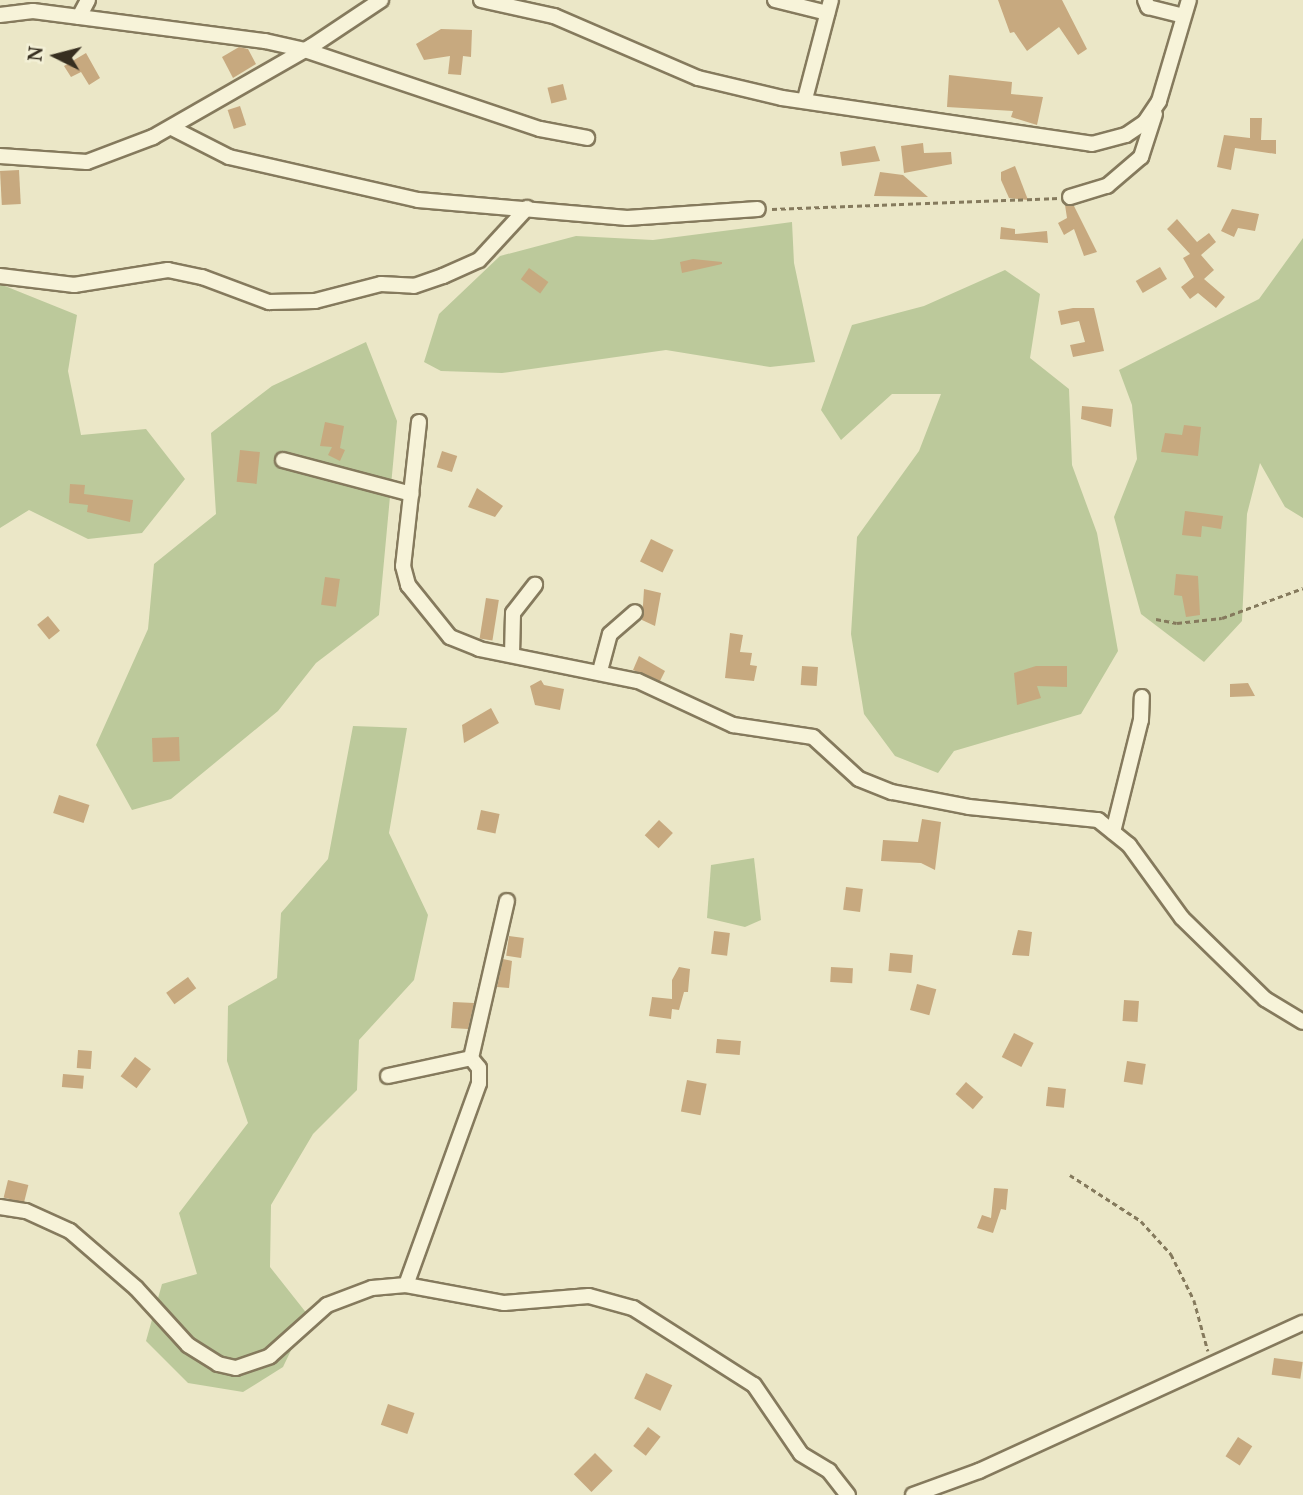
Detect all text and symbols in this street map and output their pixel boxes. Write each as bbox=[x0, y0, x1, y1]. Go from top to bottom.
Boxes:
north arrow bbox=[21, 21, 91, 91]
text: N bbox=[21, 45, 49, 63]

